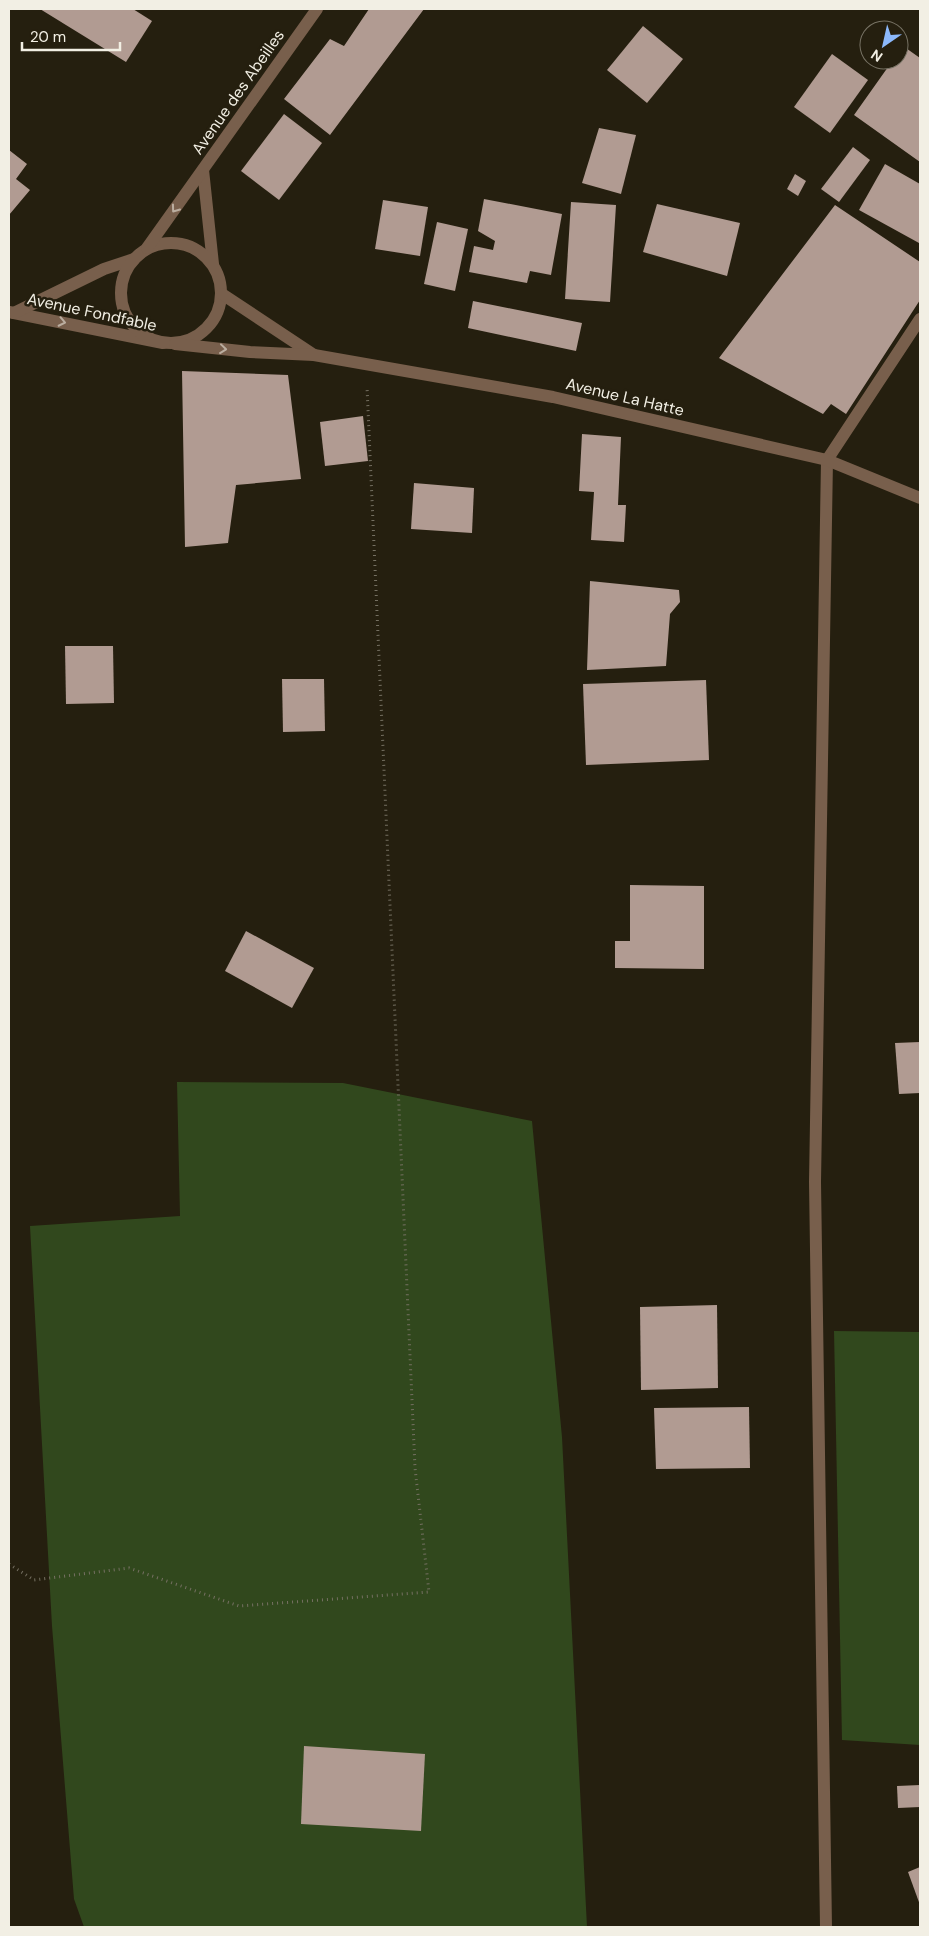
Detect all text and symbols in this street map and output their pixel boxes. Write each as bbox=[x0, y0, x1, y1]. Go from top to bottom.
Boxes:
scale bar bbox=[22, 20, 120, 52]
north arrow bbox=[859, 20, 909, 70]
street label: Avenue des Abeilles bbox=[187, 25, 289, 159]
text: 20 m bbox=[30, 27, 66, 47]
text: N bbox=[867, 45, 886, 66]
one-way arrow bbox=[172, 203, 181, 213]
street label: Avenue Fondfable bbox=[25, 288, 159, 336]
one-way arrow bbox=[57, 317, 66, 327]
one-way arrow bbox=[220, 343, 228, 354]
street label: Avenue La Hatte bbox=[564, 373, 686, 421]

